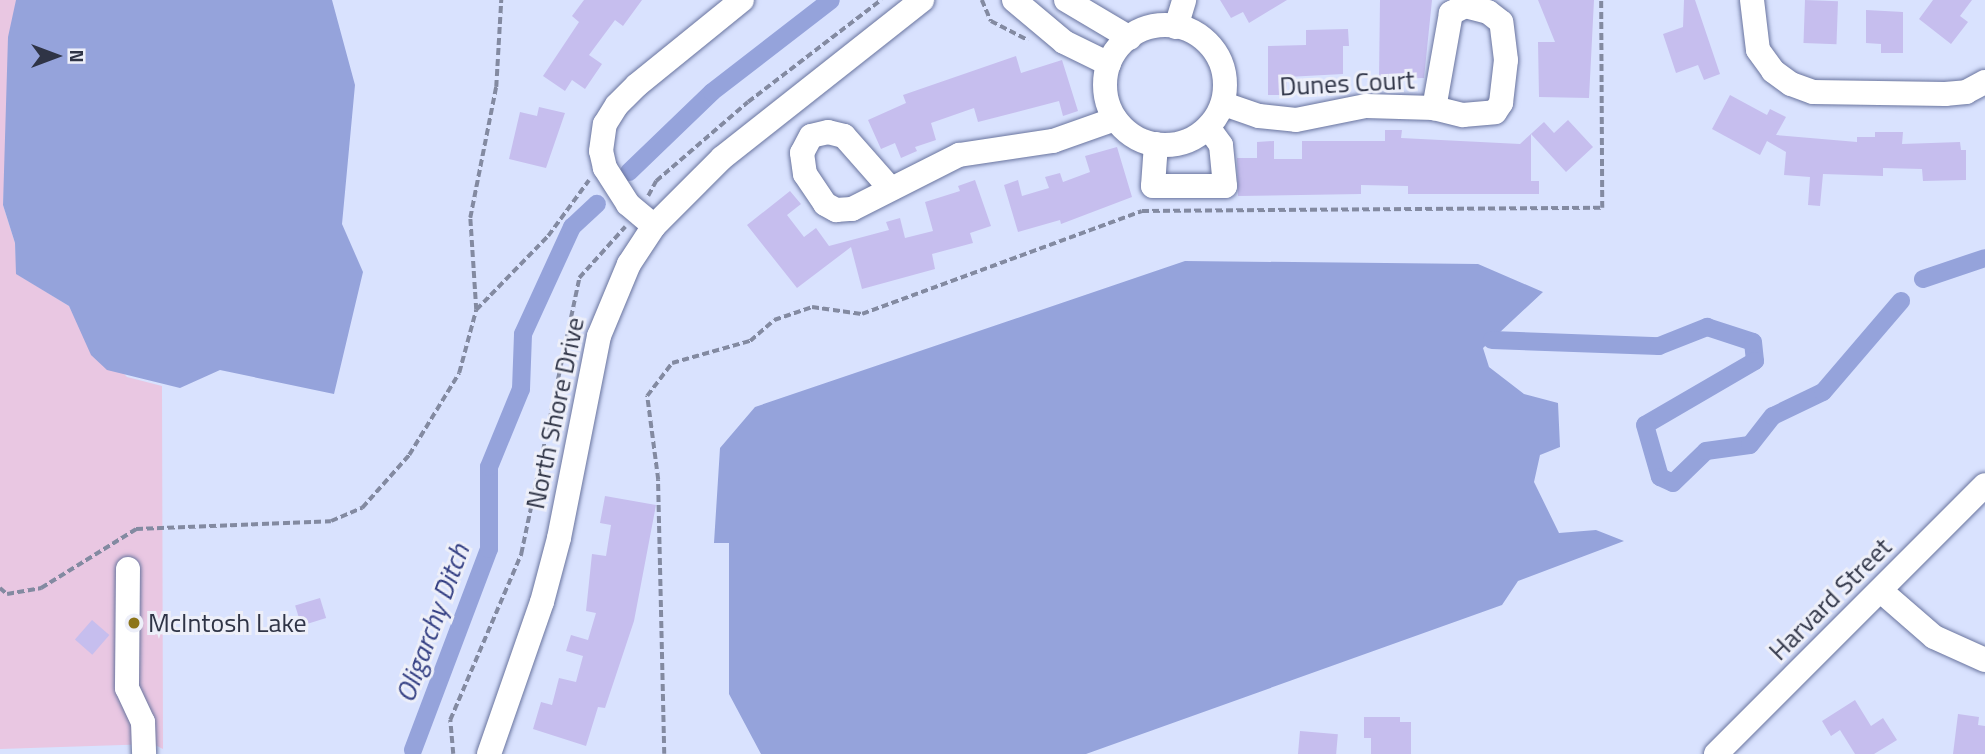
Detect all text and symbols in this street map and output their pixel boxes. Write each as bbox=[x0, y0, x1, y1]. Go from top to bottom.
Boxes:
north arrow bbox=[21, 21, 91, 91]
text: N bbox=[63, 49, 92, 63]
street label: Dunes Court bbox=[1279, 64, 1415, 102]
street label: North Shore Drive bbox=[519, 314, 591, 512]
street label: Harvard Street bbox=[1762, 531, 1898, 667]
water label: Oligarchy Ditch bbox=[388, 539, 476, 707]
place label: McIntosh Lake bbox=[148, 607, 307, 639]
marker: McIntosh Lake bbox=[126, 615, 142, 631]

